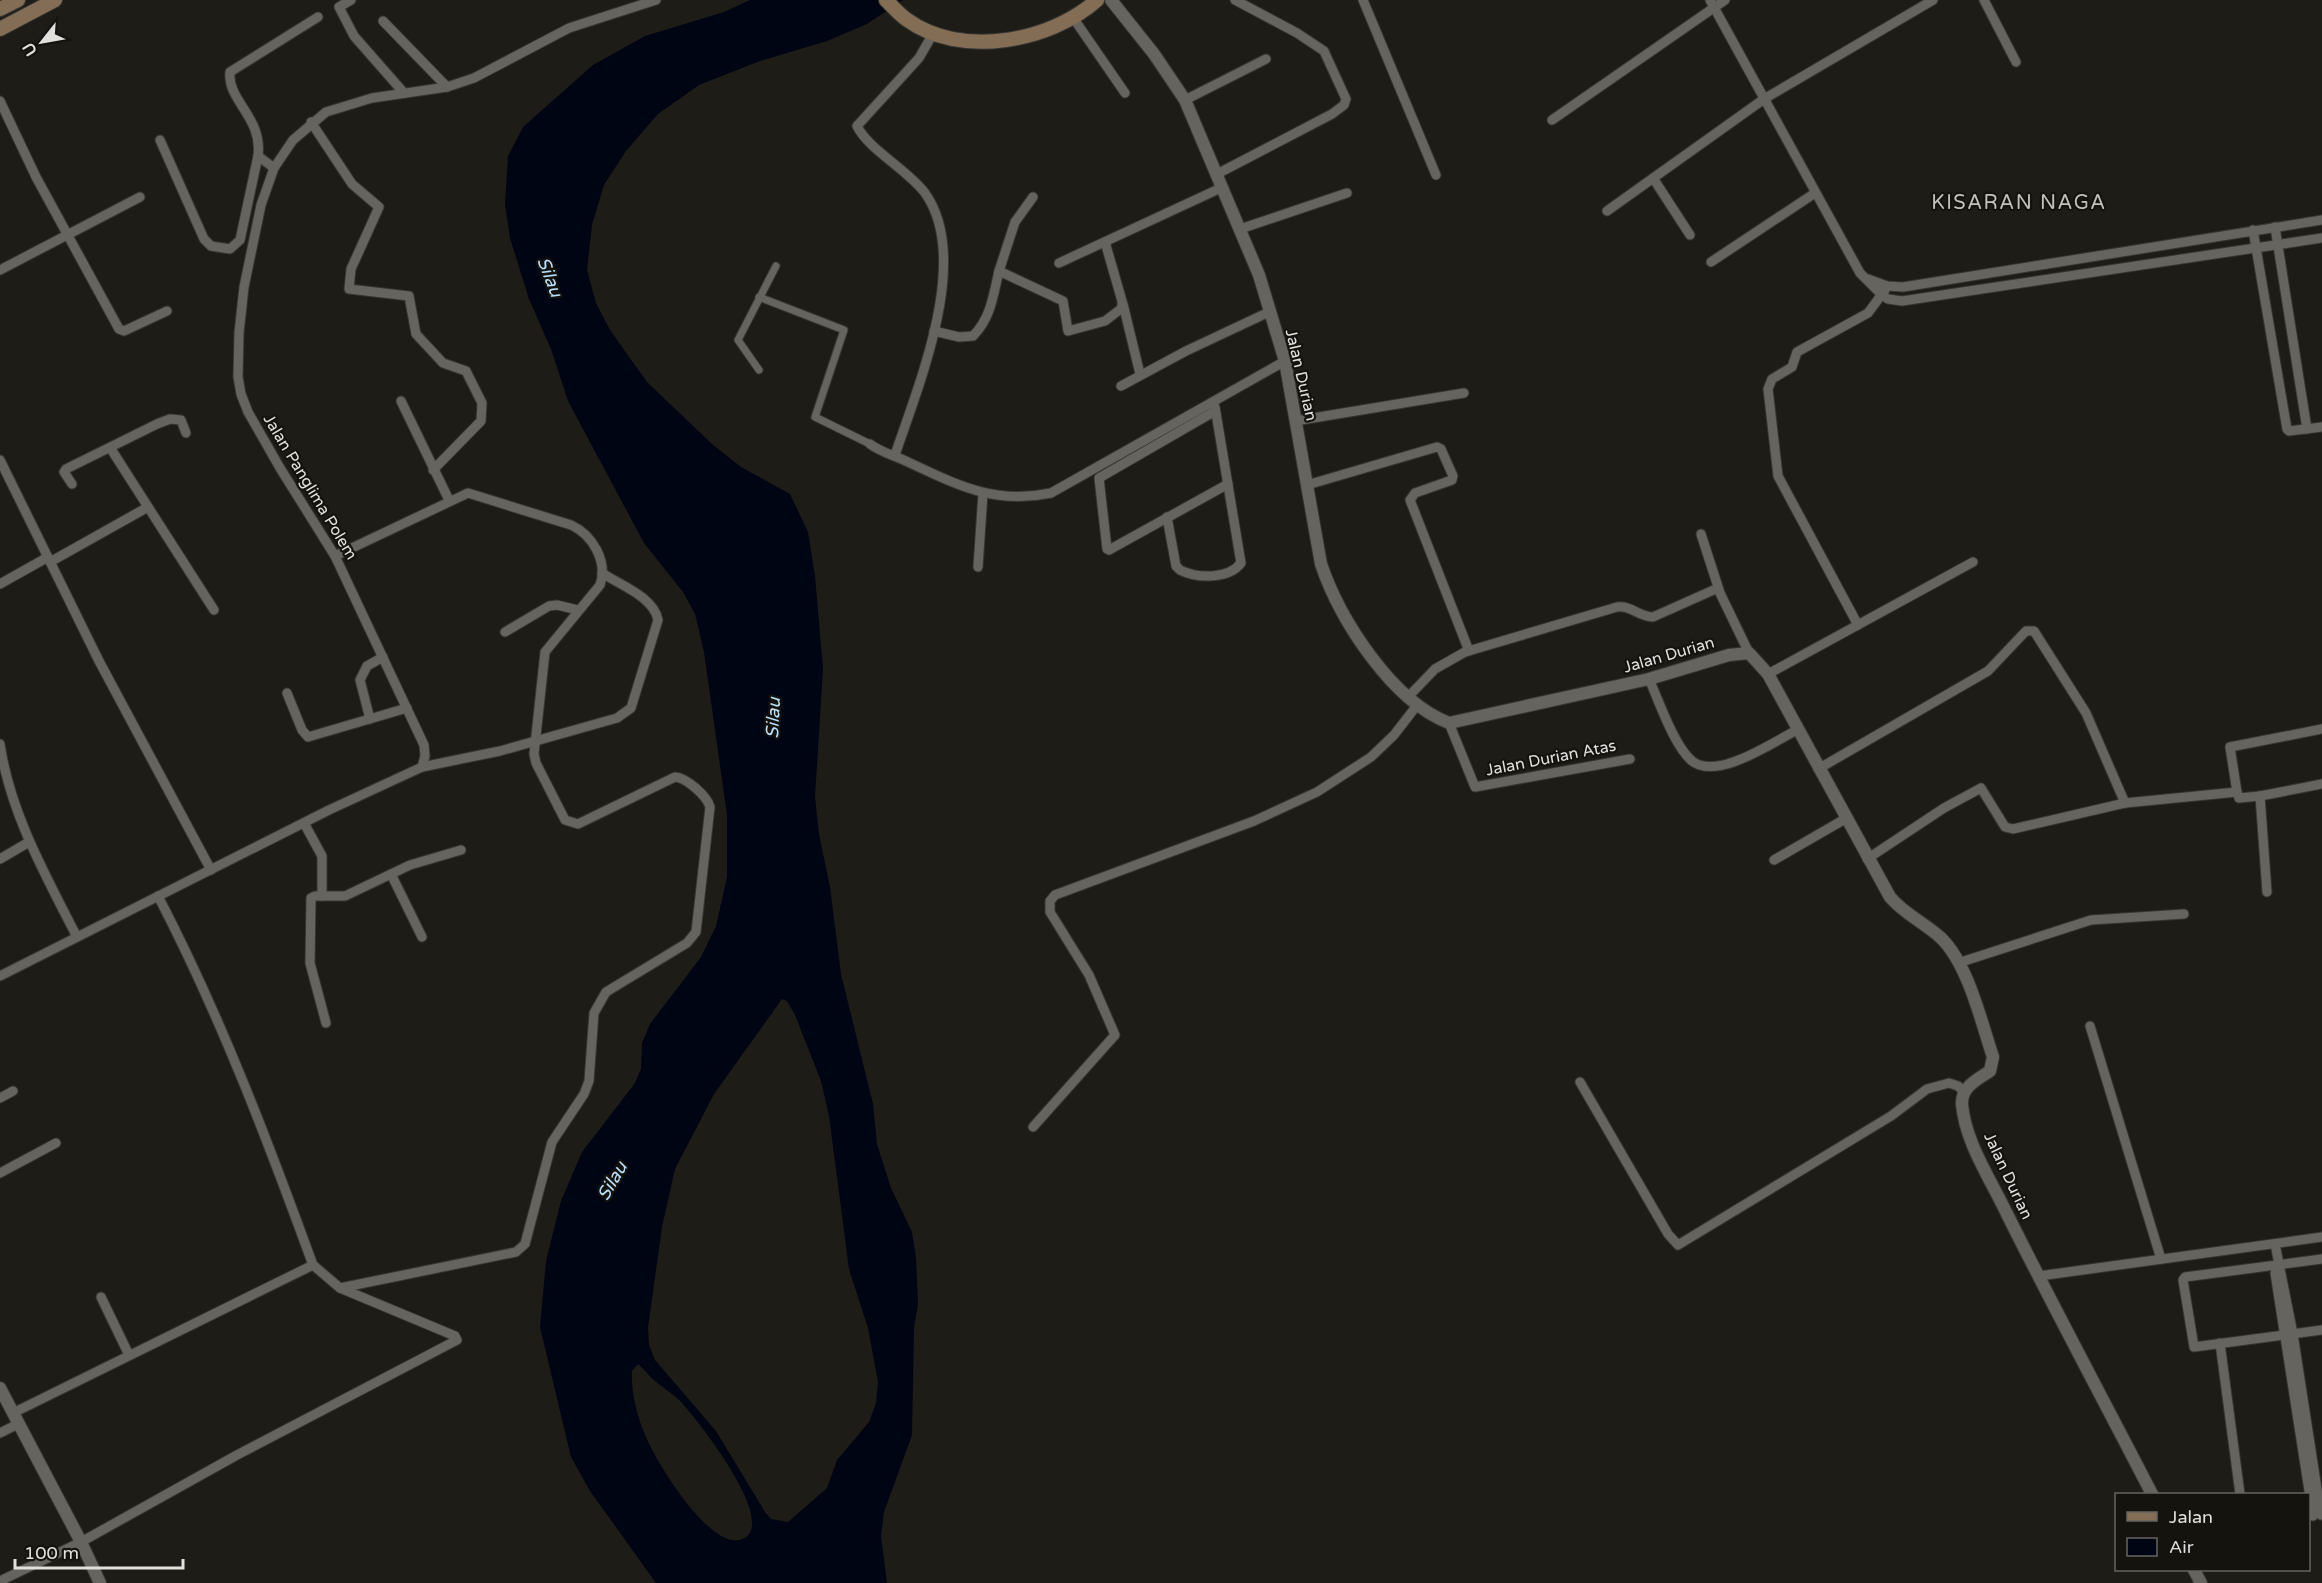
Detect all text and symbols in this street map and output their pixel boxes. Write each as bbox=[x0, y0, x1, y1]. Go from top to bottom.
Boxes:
north arrow bbox=[12, 12, 72, 72]
text: U bbox=[18, 39, 42, 60]
district label: KISARAN NAGA bbox=[1931, 191, 2107, 215]
water label: Silau bbox=[532, 254, 568, 301]
street label: Jalan Durian bbox=[1281, 327, 1321, 423]
street label: Jalan Panglima Polem bbox=[259, 411, 361, 563]
street label: Jalan Durian bbox=[1621, 632, 1717, 678]
water label: Silau bbox=[761, 696, 785, 739]
street label: Jalan Durian Atas bbox=[1484, 736, 1618, 780]
street label: Jalan Durian bbox=[1979, 1129, 2037, 1223]
water label: Silau bbox=[592, 1157, 632, 1204]
legend bbox=[2115, 1493, 2310, 1571]
text: Jalan bbox=[2169, 1506, 2213, 1528]
scale bar bbox=[15, 1532, 183, 1570]
text: Air bbox=[2169, 1536, 2194, 1558]
text: 100 m bbox=[24, 1542, 79, 1564]

